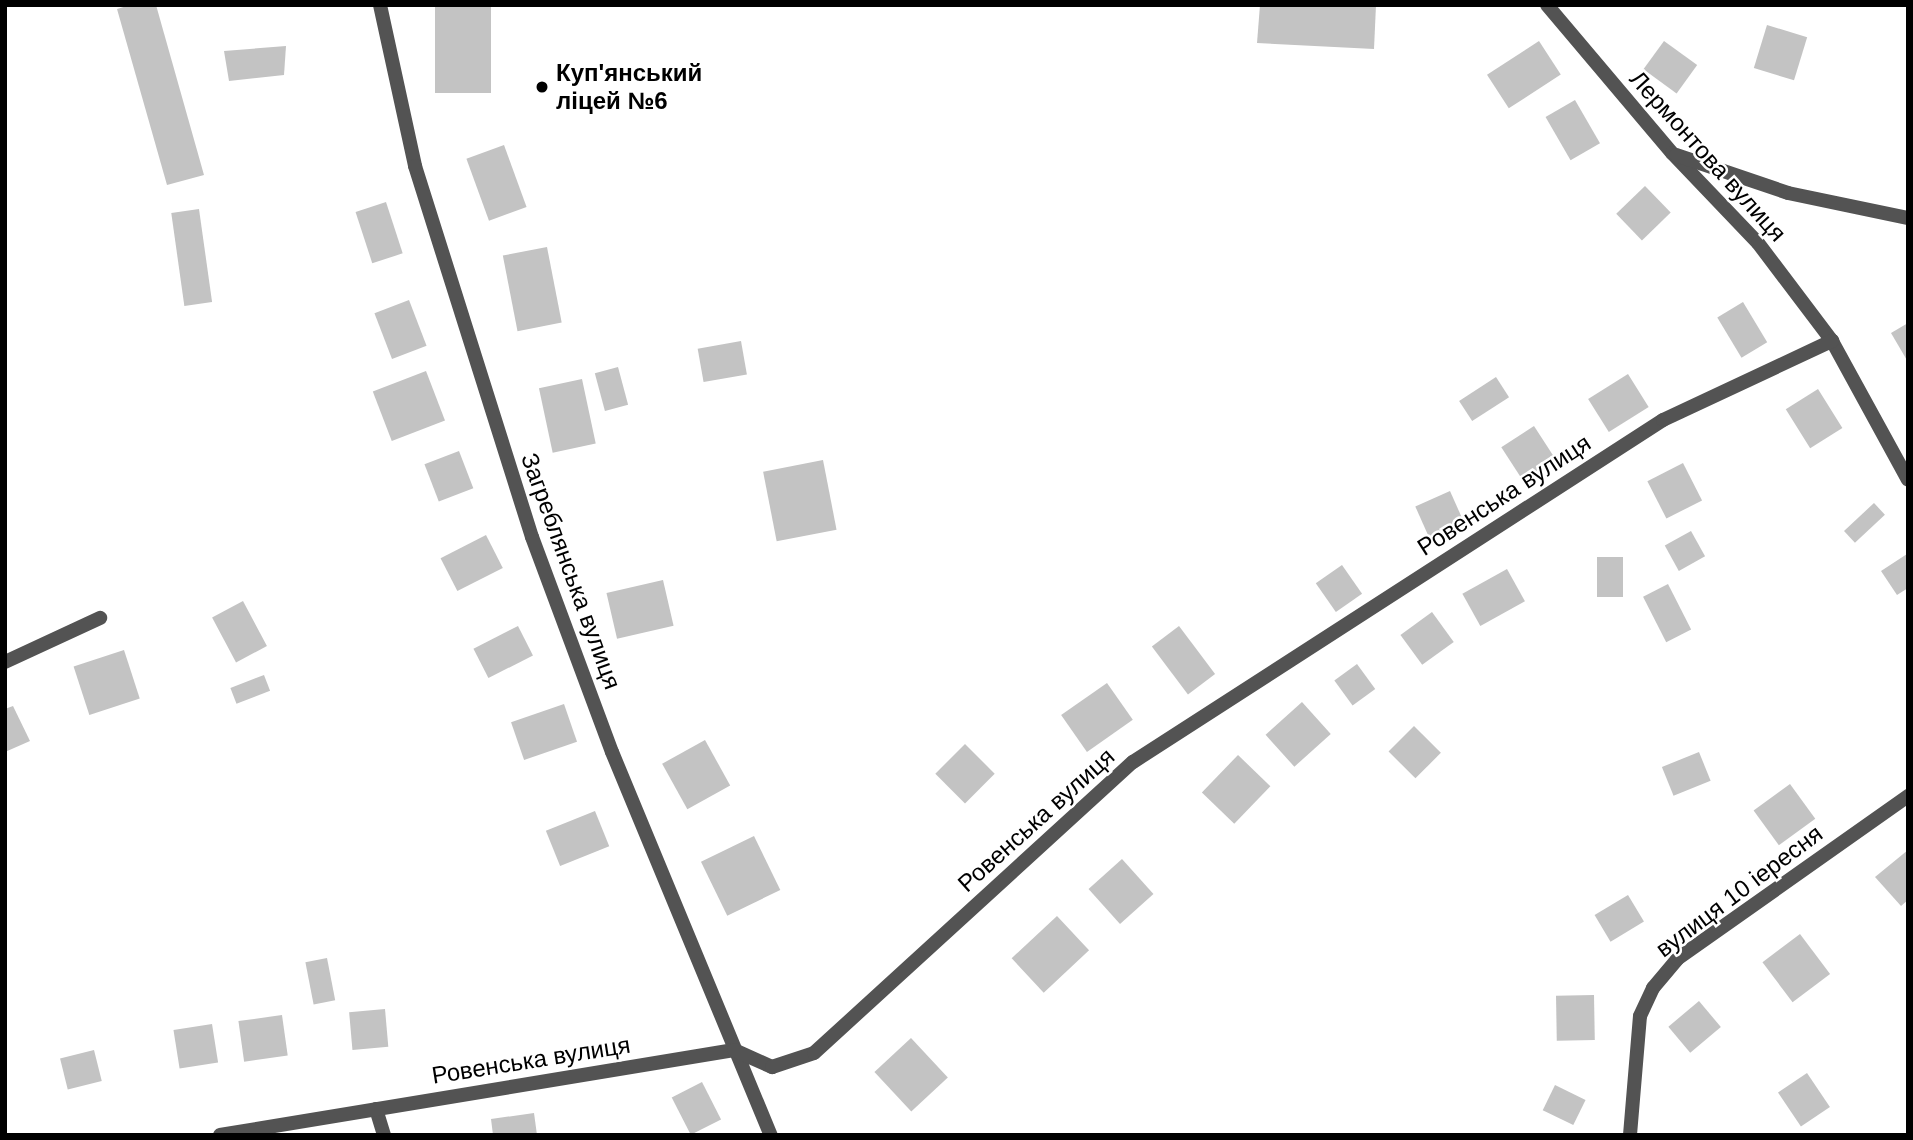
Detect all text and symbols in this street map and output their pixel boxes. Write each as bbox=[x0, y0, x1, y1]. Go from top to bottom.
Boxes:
place label: Куп'янський ліцей №6 bbox=[556, 59, 702, 115]
street label: Лермонтова вулиця bbox=[1624, 65, 1792, 247]
marker: Куп'янський ліцей №6 bbox=[534, 79, 550, 95]
street label: Ровенська вулиця bbox=[1412, 428, 1596, 562]
street label: Загреблянська вулиця bbox=[515, 449, 627, 693]
street label: Ровенська вулиця bbox=[952, 742, 1120, 898]
street label: вулиця 10 іересня bbox=[1650, 819, 1828, 963]
street label: Ровенська вулиця bbox=[430, 1030, 632, 1090]

